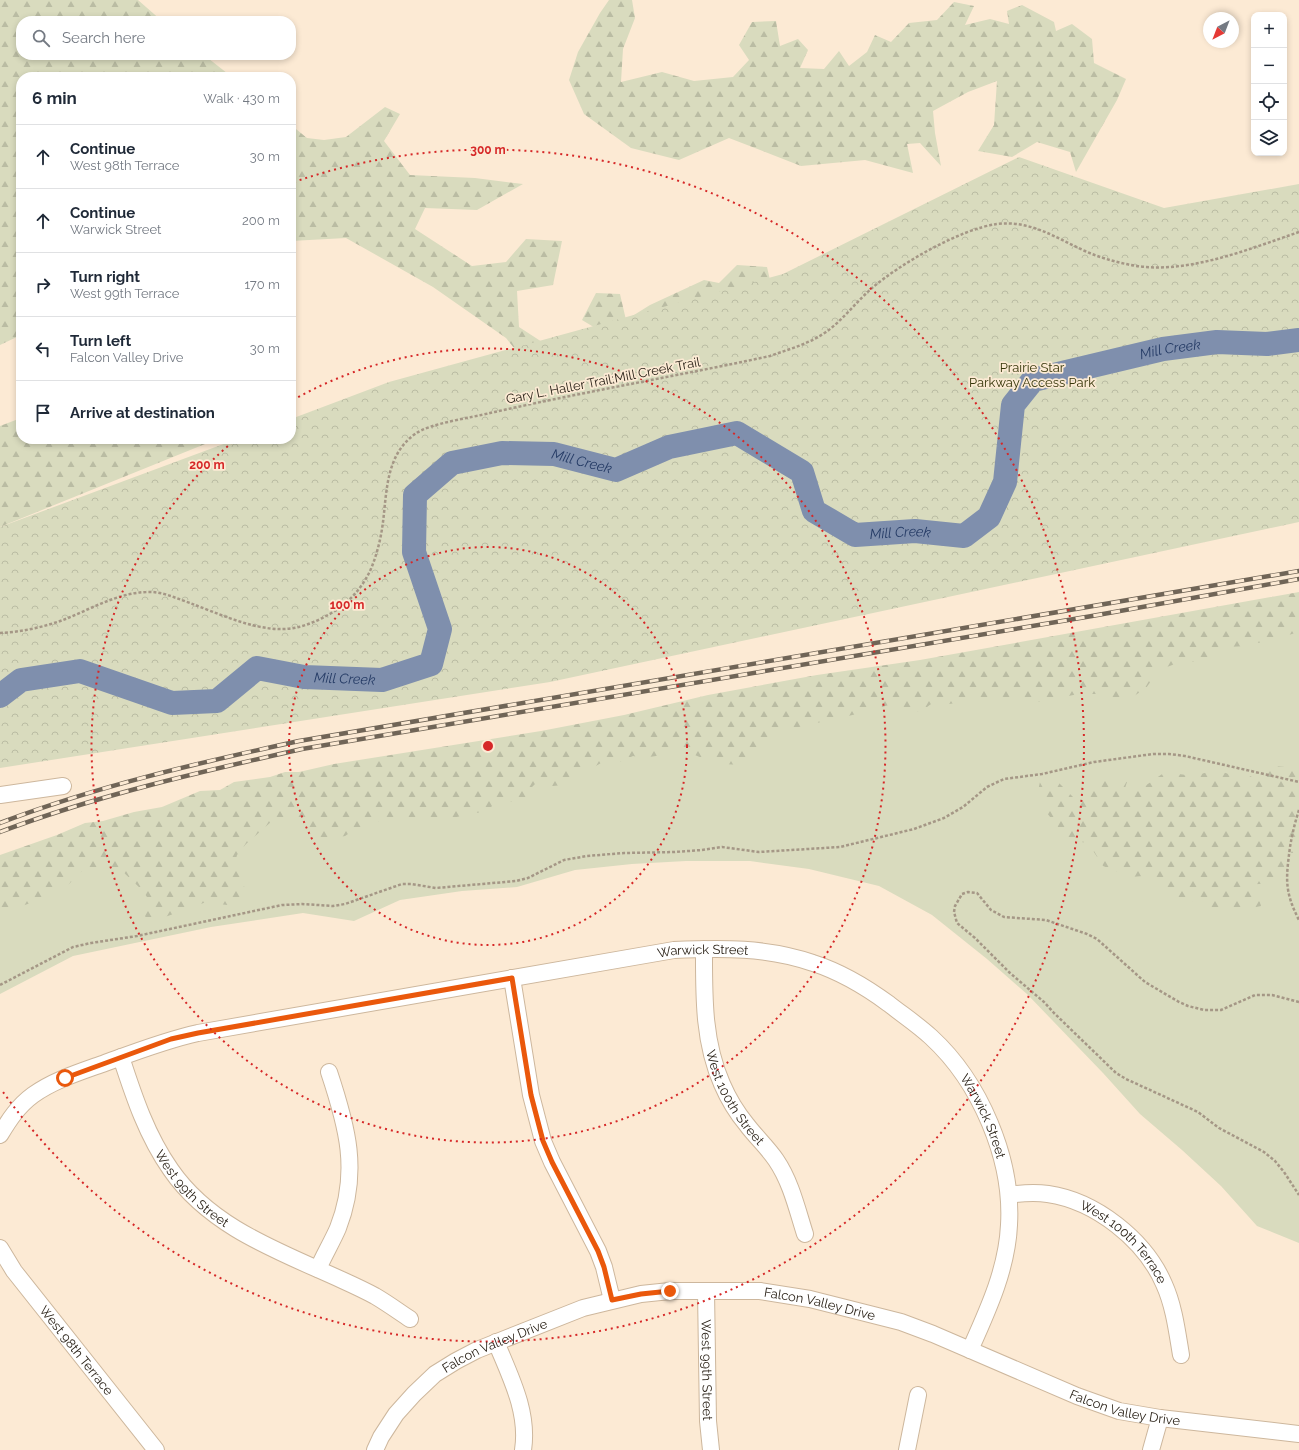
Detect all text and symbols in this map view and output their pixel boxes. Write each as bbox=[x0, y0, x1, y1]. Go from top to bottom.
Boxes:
north arrow bbox=[1203, 12, 1239, 48]
map controls bbox=[1251, 12, 1287, 156]
button: + bbox=[1251, 12, 1287, 48]
search box bbox=[16, 16, 296, 60]
icon: search bbox=[30, 27, 52, 49]
text: Search here bbox=[62, 29, 145, 47]
button: − bbox=[1251, 48, 1287, 84]
button: locate bbox=[1251, 84, 1287, 120]
text: 6 min bbox=[32, 88, 77, 108]
text: Walk · 430 m bbox=[203, 91, 280, 106]
button: layers bbox=[1251, 120, 1287, 156]
text: Continue bbox=[70, 140, 135, 158]
text: 300 m bbox=[470, 143, 506, 157]
icon: ahead bbox=[32, 146, 54, 168]
text: 30 m bbox=[250, 149, 280, 164]
text: West 98th Terrace bbox=[70, 158, 180, 173]
text: Continue bbox=[70, 204, 135, 222]
icon: ahead bbox=[32, 210, 54, 232]
text: 200 m bbox=[242, 213, 280, 228]
text: Warwick Street bbox=[70, 222, 161, 237]
text: Turn right bbox=[70, 268, 140, 286]
icon: right bbox=[32, 274, 54, 296]
text: 170 m bbox=[244, 277, 280, 292]
text: West 99th Terrace bbox=[70, 286, 179, 301]
text: Turn left bbox=[70, 332, 131, 350]
water label: Mill Creek bbox=[1138, 336, 1202, 362]
icon: left bbox=[32, 338, 54, 360]
text: 30 m bbox=[250, 341, 280, 356]
text: Falcon Valley Drive bbox=[70, 350, 183, 365]
street label: Gary L. Haller Trail;Mill Creek Trail bbox=[505, 354, 702, 407]
park label: Prairie Star Parkway Access Park bbox=[969, 360, 1095, 390]
icon: arrive bbox=[32, 402, 54, 424]
text: Arrive at destination bbox=[70, 404, 215, 422]
water label: Mill Creek bbox=[550, 446, 614, 477]
text: 200 m bbox=[189, 458, 225, 472]
water label: Mill Creek bbox=[869, 523, 932, 542]
text: 100 m bbox=[330, 598, 364, 612]
water label: Mill Creek bbox=[314, 669, 376, 688]
centre of rings bbox=[481, 739, 495, 753]
street label: Warwick Street bbox=[656, 942, 750, 961]
street label: West 100th Street bbox=[703, 1048, 768, 1148]
route start bbox=[56, 1069, 74, 1087]
street label: Warwick Street bbox=[957, 1071, 1009, 1161]
street label: West 99th Street bbox=[152, 1147, 232, 1231]
street label: West 100th Terrace bbox=[1078, 1197, 1170, 1286]
route end bbox=[661, 1282, 679, 1300]
street label: Falcon Valley Drive bbox=[763, 1285, 877, 1323]
street label: West 98th Terrace bbox=[36, 1303, 117, 1398]
street label: Falcon Valley Drive bbox=[439, 1316, 550, 1376]
street label: West 99th Street bbox=[698, 1319, 715, 1421]
street label: Falcon Valley Drive bbox=[1067, 1387, 1181, 1428]

